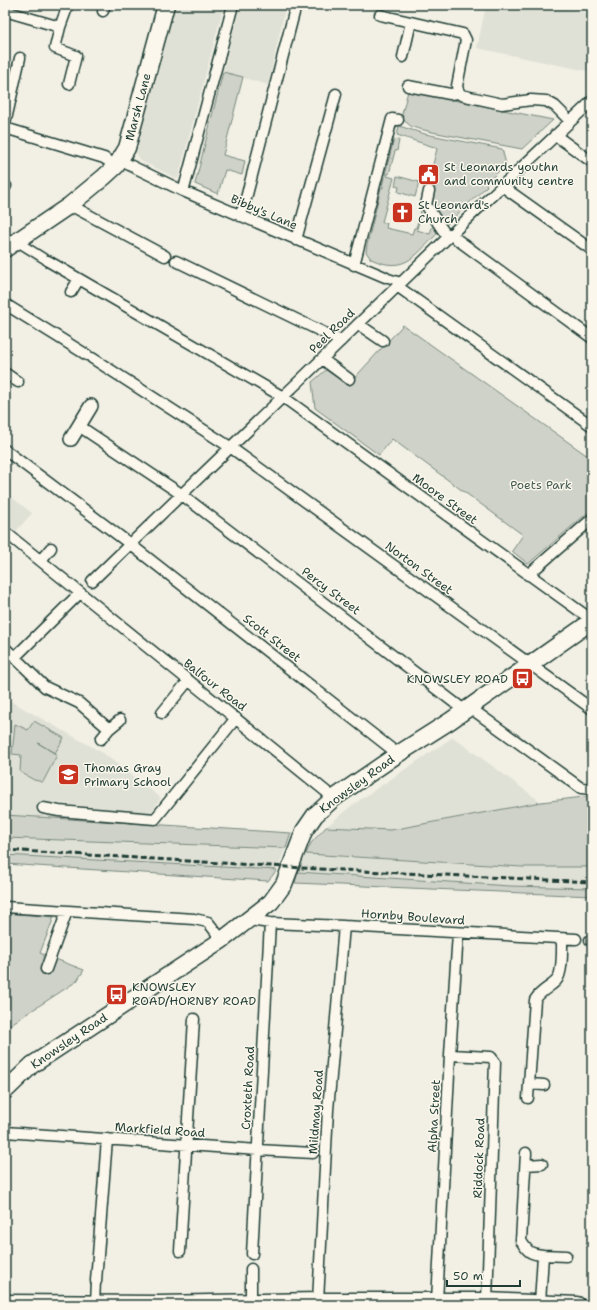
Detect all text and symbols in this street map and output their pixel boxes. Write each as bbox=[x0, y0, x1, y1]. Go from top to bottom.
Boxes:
street label: Marsh Lane bbox=[121, 71, 155, 143]
place label: St Leonards youthn and community centre bbox=[444, 159, 574, 189]
public building icon: St Leonards youthn and community centre bbox=[416, 161, 442, 187]
street label: Bibby's Lane bbox=[228, 191, 300, 233]
place label: St Leonard's Church bbox=[418, 197, 490, 227]
church icon: St Leonard's Church bbox=[390, 199, 416, 225]
street label: Peel Road bbox=[306, 305, 359, 357]
street label: Moore Street bbox=[409, 470, 481, 528]
park label: Poets Park bbox=[510, 477, 572, 493]
street label: Norton Street bbox=[382, 538, 456, 598]
street label: Percy Street bbox=[298, 564, 364, 618]
street label: Scott Street bbox=[240, 610, 304, 666]
street label: Balfour Road bbox=[180, 655, 250, 715]
bus stop icon: KNOWSLEY ROAD bbox=[510, 666, 536, 692]
place label: KNOWSLEY ROAD bbox=[407, 671, 508, 687]
street label: Knowsley Road bbox=[316, 751, 398, 817]
place label: Thomas Gray Primary School bbox=[84, 760, 171, 790]
school or university icon: Thomas Gray Primary School bbox=[56, 762, 82, 788]
street label: Hornby Boulevard bbox=[361, 905, 466, 929]
place label: KNOWSLEY ROAD/HORNBY ROAD bbox=[132, 979, 256, 1009]
bus stop icon: KNOWSLEY ROAD/HORNBY ROAD bbox=[104, 981, 130, 1007]
street label: Knowsley Road bbox=[28, 1009, 111, 1073]
street label: Croxteth Road bbox=[238, 1045, 258, 1130]
street label: Mildmay Road bbox=[305, 1069, 327, 1155]
street label: Alpha Street bbox=[424, 1079, 444, 1153]
street label: Riddock Road bbox=[470, 1117, 488, 1199]
street label: Markfield Road bbox=[114, 1119, 206, 1141]
scale bar bbox=[447, 1262, 520, 1288]
text: 50 m bbox=[453, 1268, 483, 1284]

